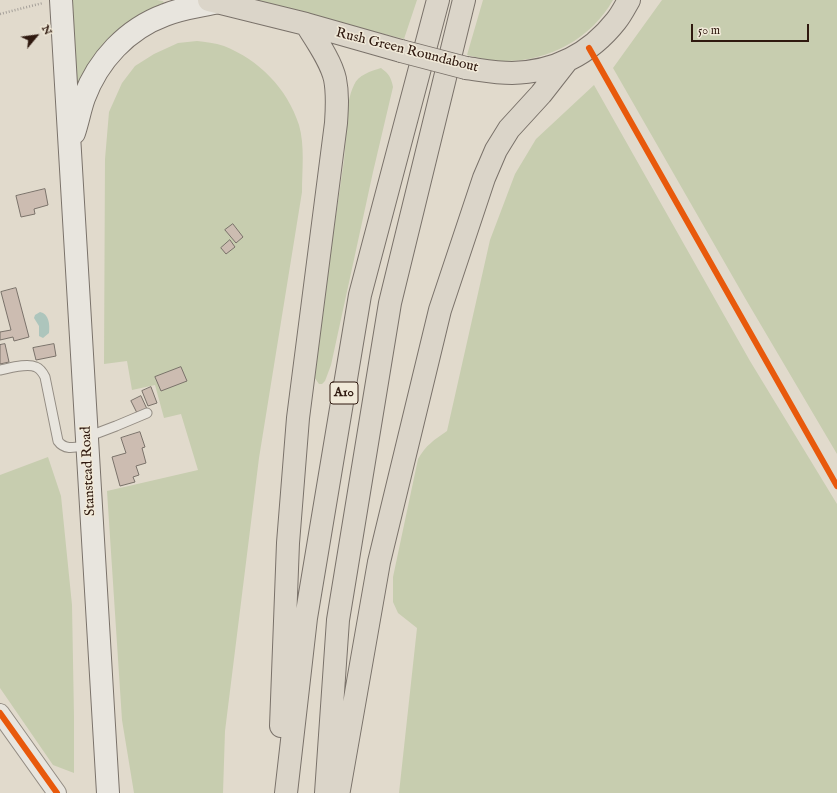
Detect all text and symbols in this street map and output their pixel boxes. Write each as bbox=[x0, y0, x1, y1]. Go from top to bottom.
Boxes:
north arrow bbox=[16, 16, 56, 56]
scale bar bbox=[693, 16, 811, 42]
text: N bbox=[38, 23, 55, 38]
text: 50 m bbox=[698, 23, 720, 38]
street label: Rush Green Roundabout bbox=[334, 25, 480, 77]
road number: A10 bbox=[330, 382, 358, 404]
street label: Stanstead Road bbox=[78, 426, 100, 516]

